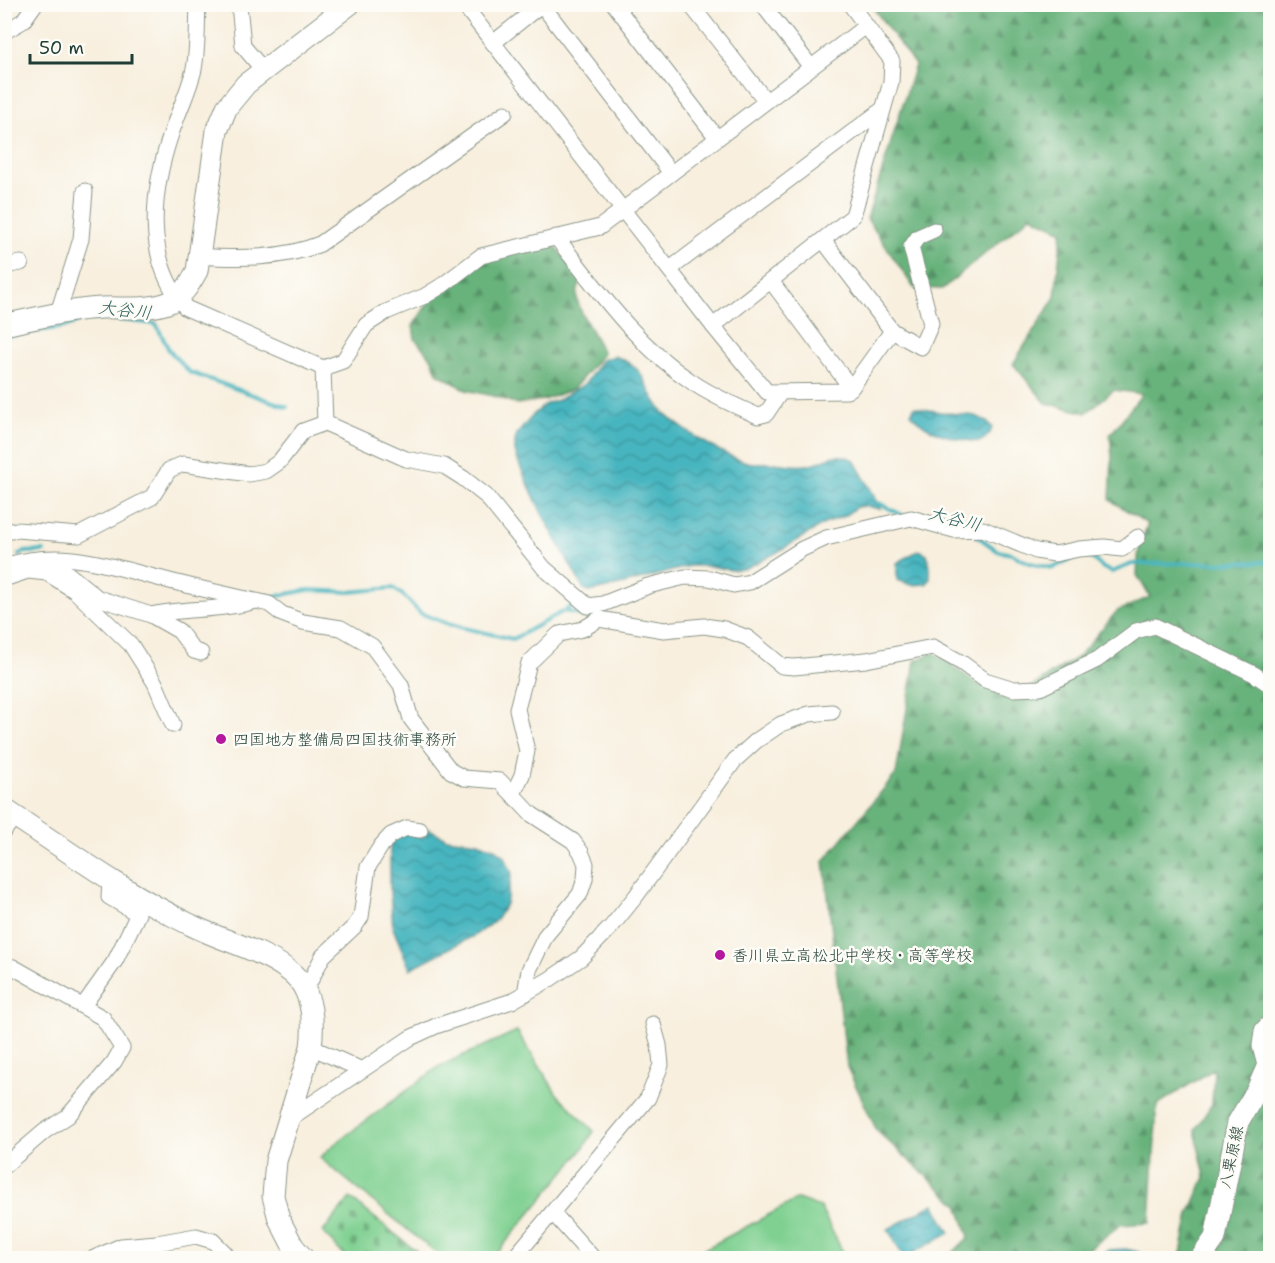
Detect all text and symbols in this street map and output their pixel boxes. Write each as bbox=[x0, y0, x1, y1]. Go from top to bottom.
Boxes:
scale bar bbox=[30, 27, 132, 65]
text: 50 m bbox=[39, 36, 84, 60]
water label: 大谷川 bbox=[97, 295, 153, 325]
water label: 大谷川 bbox=[926, 501, 984, 537]
place label: 四国地方整備局四国技術事務所 bbox=[233, 729, 457, 750]
marker: 四国地方整備局四国技術事務所 bbox=[214, 732, 228, 746]
place label: 香川県立高松北中学校・高等学校 bbox=[732, 945, 972, 966]
marker: 香川県立高松北中学校・高等学校 bbox=[713, 948, 727, 962]
street label: 八栗原線 bbox=[1214, 1124, 1248, 1190]

